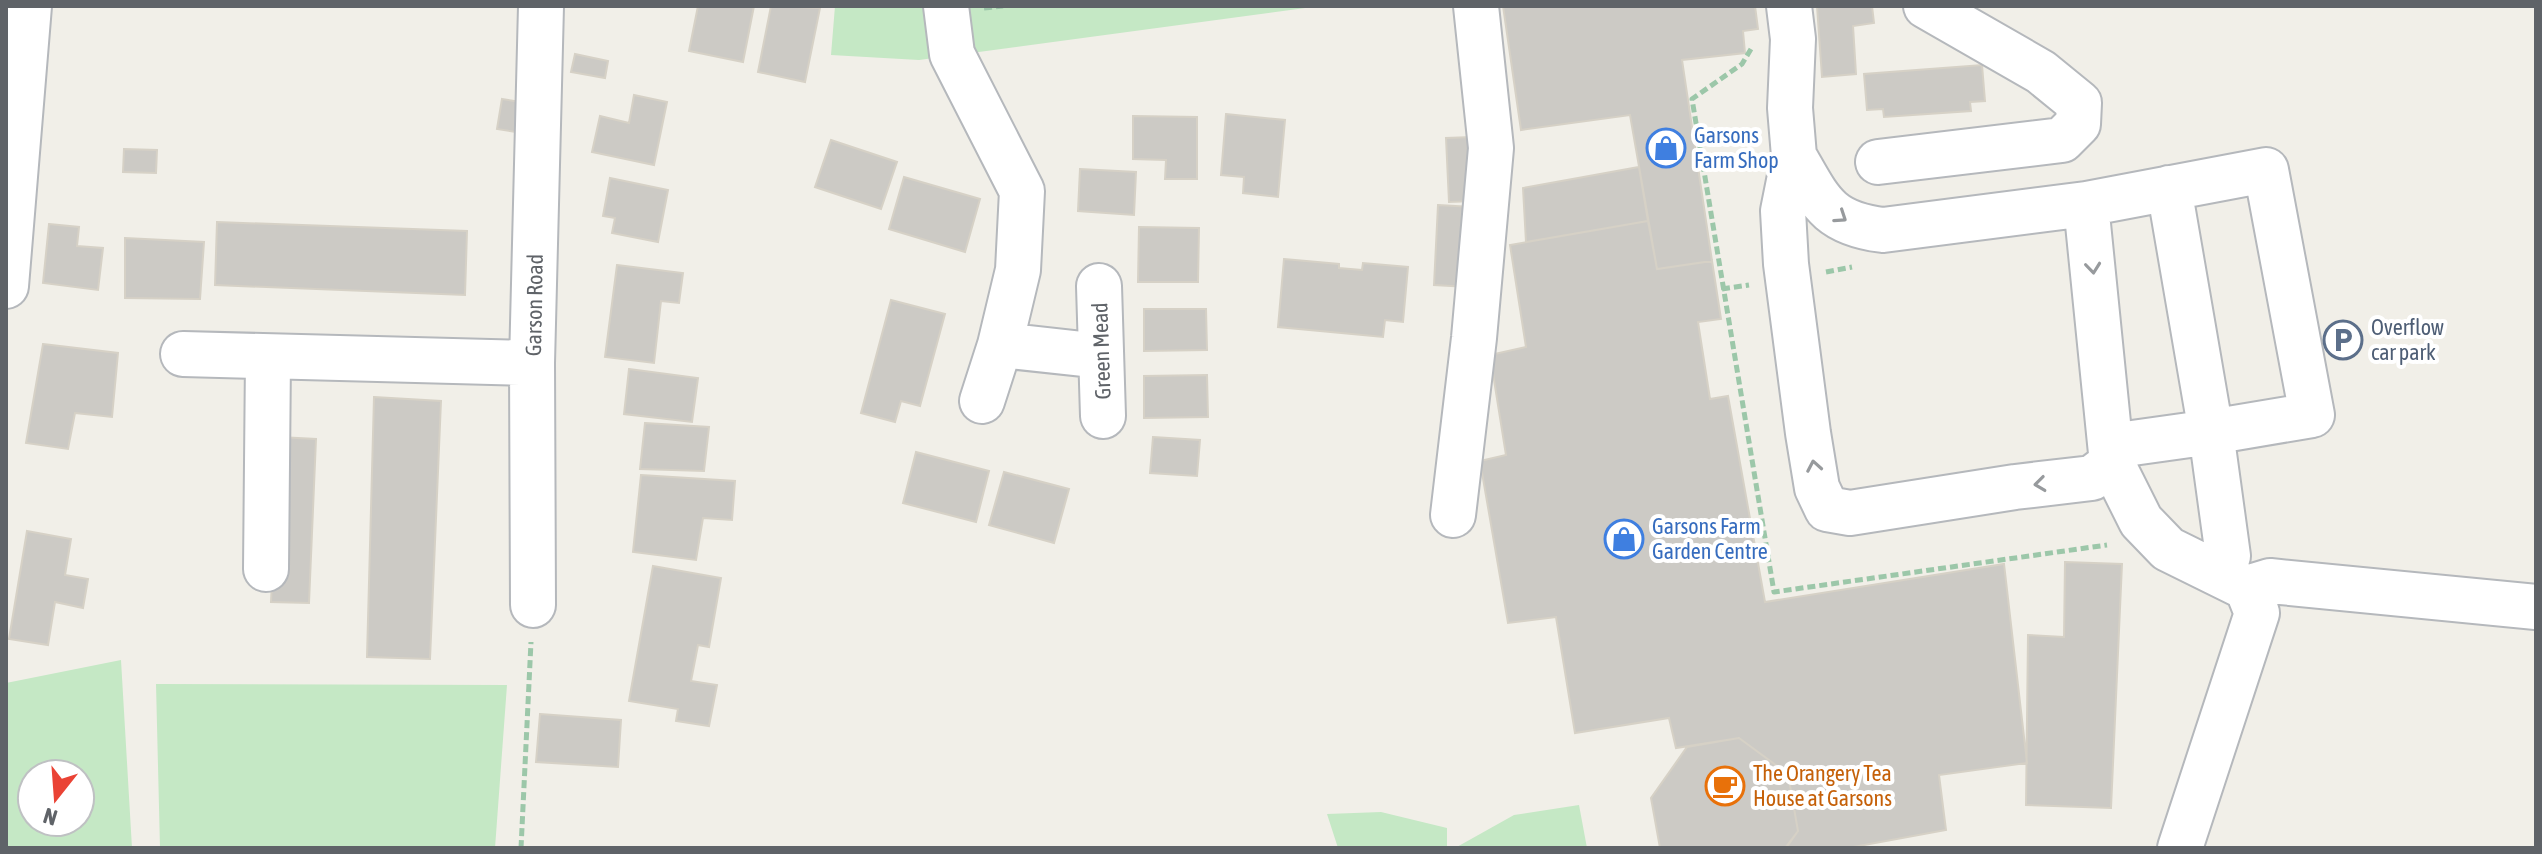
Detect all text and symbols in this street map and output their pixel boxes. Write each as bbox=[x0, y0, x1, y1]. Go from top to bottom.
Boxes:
place label: Garsons Farm Shop bbox=[1694, 122, 1779, 173]
shop icon: Garsons Farm Shop bbox=[1645, 127, 1687, 169]
one-way arrow bbox=[1832, 207, 1846, 222]
street label: Garson Road bbox=[520, 254, 548, 356]
one-way arrow bbox=[2084, 262, 2101, 275]
street label: Green Mead bbox=[1086, 302, 1116, 400]
place label: Overflow car park bbox=[2371, 314, 2444, 365]
parking icon: Overflow car park bbox=[2322, 319, 2364, 361]
one-way arrow bbox=[1806, 460, 1823, 473]
one-way arrow bbox=[2033, 475, 2047, 492]
place label: Garsons Farm Garden Centre bbox=[1652, 513, 1768, 564]
shop icon: Garsons Farm Garden Centre bbox=[1603, 518, 1645, 560]
north arrow bbox=[16, 758, 96, 838]
place label: The Orangery Tea House at Garsons bbox=[1753, 760, 1892, 811]
cafe icon: The Orangery Tea House at Garsons bbox=[1704, 765, 1746, 807]
text: N bbox=[40, 803, 60, 831]

